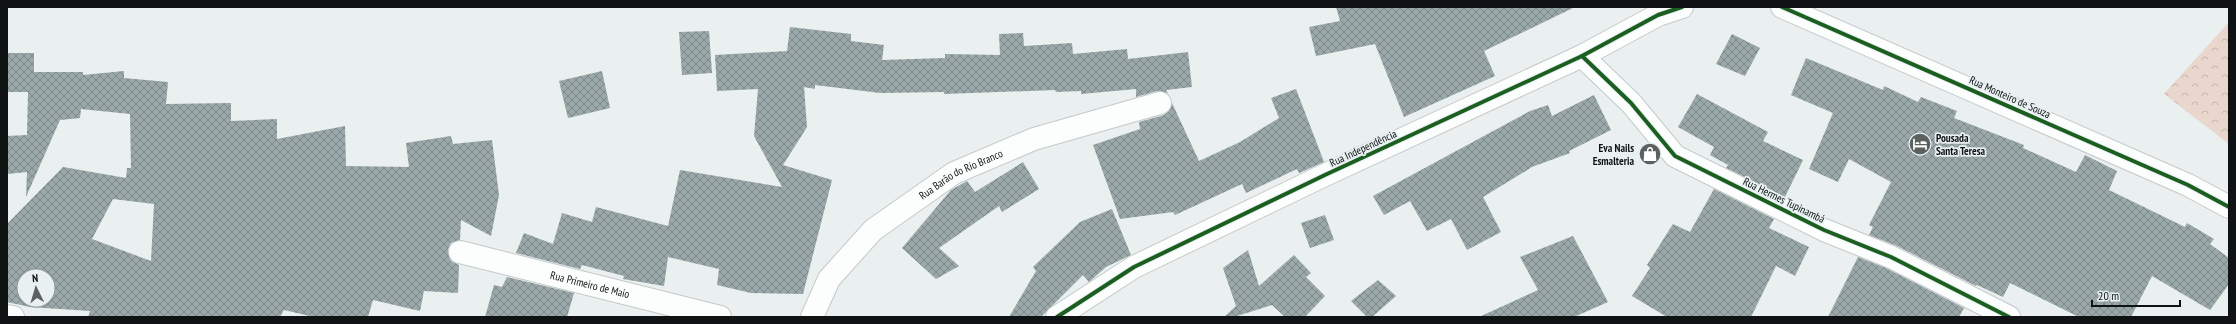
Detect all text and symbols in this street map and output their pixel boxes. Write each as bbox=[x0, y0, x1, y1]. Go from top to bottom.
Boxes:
street label: Rua Monteiro de Souza bbox=[1967, 73, 2053, 121]
street label: Rua Independência bbox=[1327, 126, 1399, 170]
hotel icon: Pousada Santa Teresa bbox=[1907, 131, 1933, 157]
place label: Pousada Santa Teresa bbox=[1936, 131, 1986, 158]
place label: Eva Nails Esmalteria bbox=[1593, 141, 1634, 168]
shop icon: Eva Nails Esmalteria bbox=[1637, 141, 1663, 167]
street label: Rua Barão do Rio Branco bbox=[916, 146, 1005, 202]
street label: Rua Hermes Tupinambá bbox=[1741, 174, 1827, 226]
north arrow bbox=[16, 268, 56, 308]
street label: Rua Primeiro de Maio bbox=[549, 268, 631, 301]
text: N bbox=[32, 271, 39, 285]
scale bar bbox=[2092, 282, 2180, 308]
text: 20 m bbox=[2098, 288, 2119, 303]

